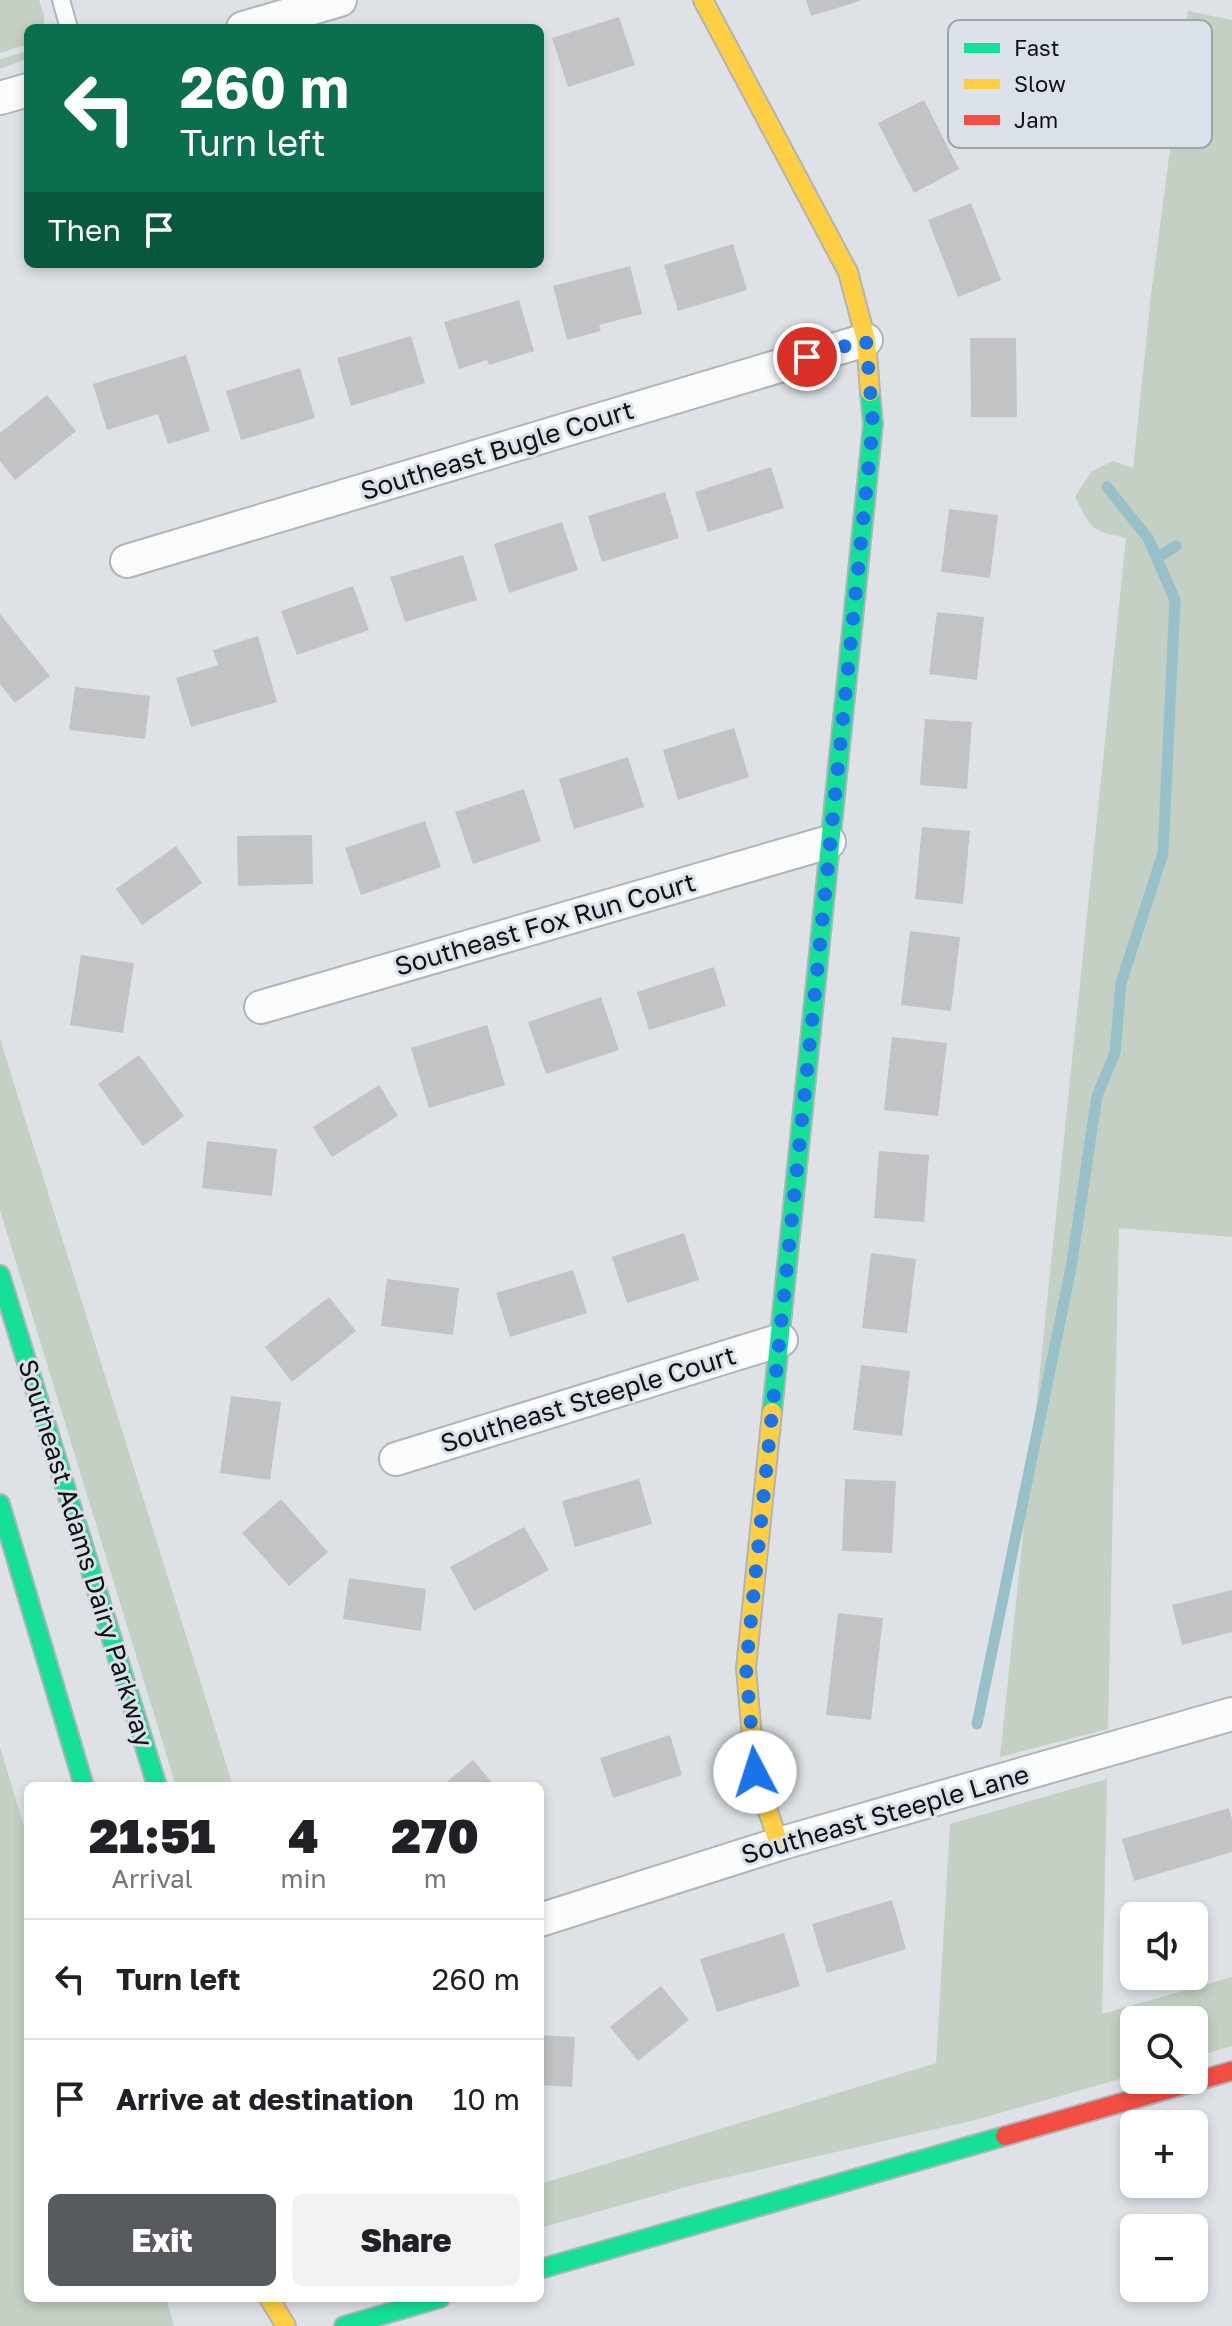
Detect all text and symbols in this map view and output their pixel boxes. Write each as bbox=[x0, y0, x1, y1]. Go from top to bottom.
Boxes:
legend bbox=[948, 20, 1212, 148]
text: Fast bbox=[1014, 34, 1060, 61]
text: 260 m bbox=[180, 53, 349, 120]
icon: left bbox=[48, 56, 152, 160]
text: Slow bbox=[1014, 70, 1066, 97]
text: Jam bbox=[1014, 106, 1058, 133]
text: Turn left bbox=[180, 121, 326, 164]
icon: arrive bbox=[137, 208, 181, 252]
text: Then bbox=[48, 212, 121, 248]
pin bbox=[773, 323, 841, 391]
icon: arrive bbox=[785, 335, 829, 379]
street label: Southeast Bugle Court bbox=[357, 394, 637, 506]
street label: Southeast Fox Run Court bbox=[391, 866, 699, 982]
street label: Southeast Steeple Court bbox=[437, 1339, 739, 1459]
street label: Southeast Adams Dairy Parkway bbox=[12, 1355, 160, 1751]
position arrow bbox=[713, 1730, 797, 1814]
street label: Southeast Steeple Lane bbox=[738, 1758, 1032, 1870]
text: 21:51 bbox=[89, 1806, 215, 1864]
text: 4 bbox=[288, 1806, 319, 1864]
text: 270 bbox=[391, 1806, 479, 1864]
text: Arrival bbox=[111, 1863, 193, 1894]
text: min bbox=[280, 1863, 326, 1894]
text: m bbox=[424, 1863, 447, 1894]
map controls bbox=[1120, 1902, 1208, 2302]
button: sound bbox=[1120, 1902, 1208, 1990]
icon: left bbox=[48, 1957, 92, 2001]
text: Turn left bbox=[116, 1961, 241, 1997]
text: 260 m bbox=[432, 1961, 520, 1997]
button: search bbox=[1120, 2006, 1208, 2094]
icon: arrive bbox=[48, 2077, 92, 2121]
text: Arrive at destination bbox=[116, 2081, 413, 2117]
text: 10 m bbox=[453, 2081, 520, 2117]
button: + bbox=[1120, 2110, 1208, 2198]
button: Exit bbox=[48, 2194, 276, 2286]
button: Share bbox=[292, 2194, 520, 2286]
button: − bbox=[1120, 2214, 1208, 2302]

